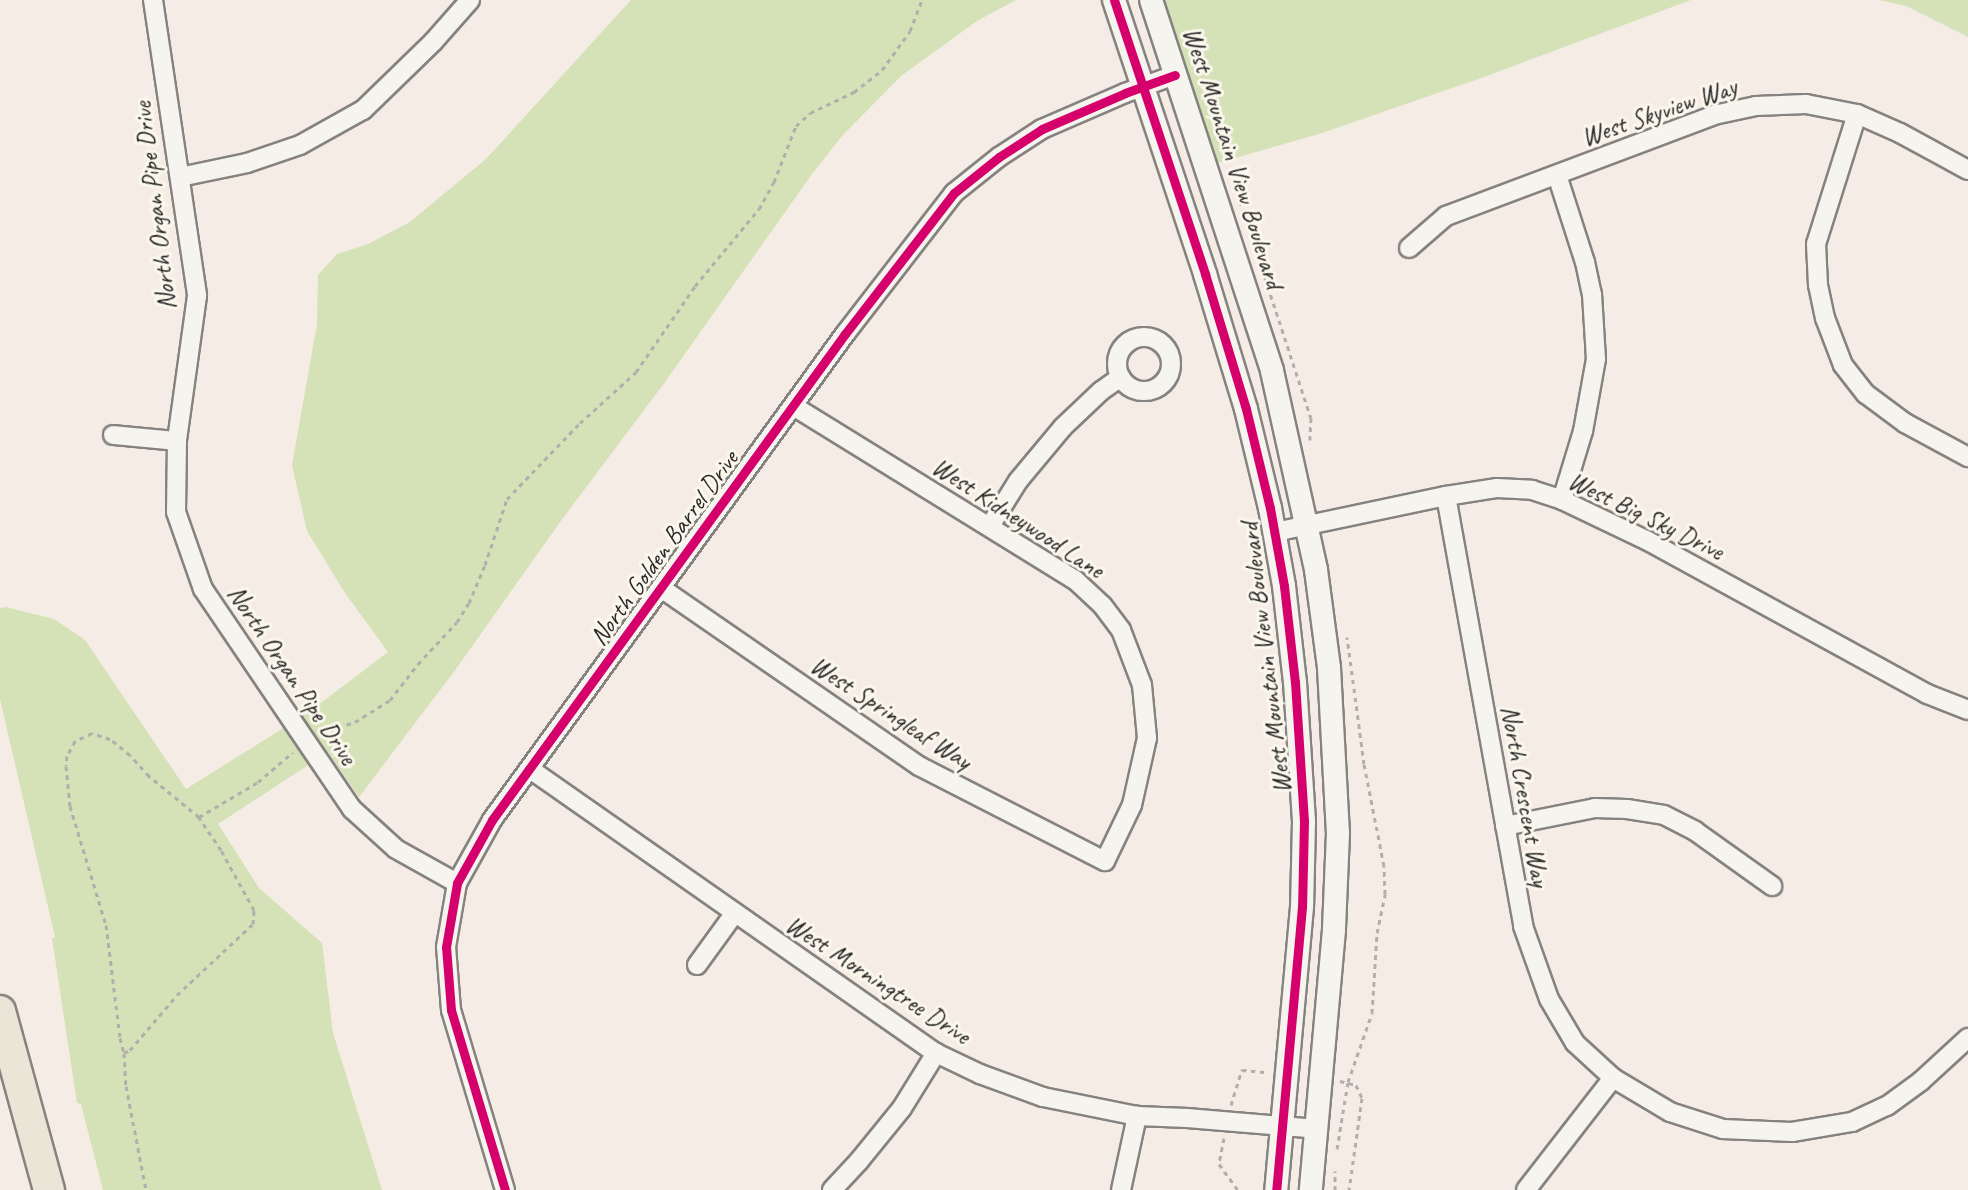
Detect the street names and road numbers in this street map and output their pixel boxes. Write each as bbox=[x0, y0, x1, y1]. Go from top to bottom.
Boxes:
street label: West Mountain View Boulevard bbox=[1176, 23, 1290, 293]
street label: West Skyview Way bbox=[1577, 71, 1741, 153]
street label: North Organ Pipe Drive bbox=[127, 100, 183, 312]
street label: North Golden Barrel Drive bbox=[583, 445, 745, 651]
street label: West Kidneywood Lane bbox=[926, 451, 1110, 585]
street label: West Big Sky Drive bbox=[1563, 465, 1729, 567]
street label: West Mountain View Boulevard bbox=[1234, 521, 1298, 795]
street label: North Organ Pipe Drive bbox=[220, 579, 364, 771]
street label: West Springleaf Way bbox=[805, 650, 977, 776]
street label: North Crescent Way bbox=[1494, 703, 1556, 889]
street label: West Morningtree Drive bbox=[780, 909, 976, 1051]

